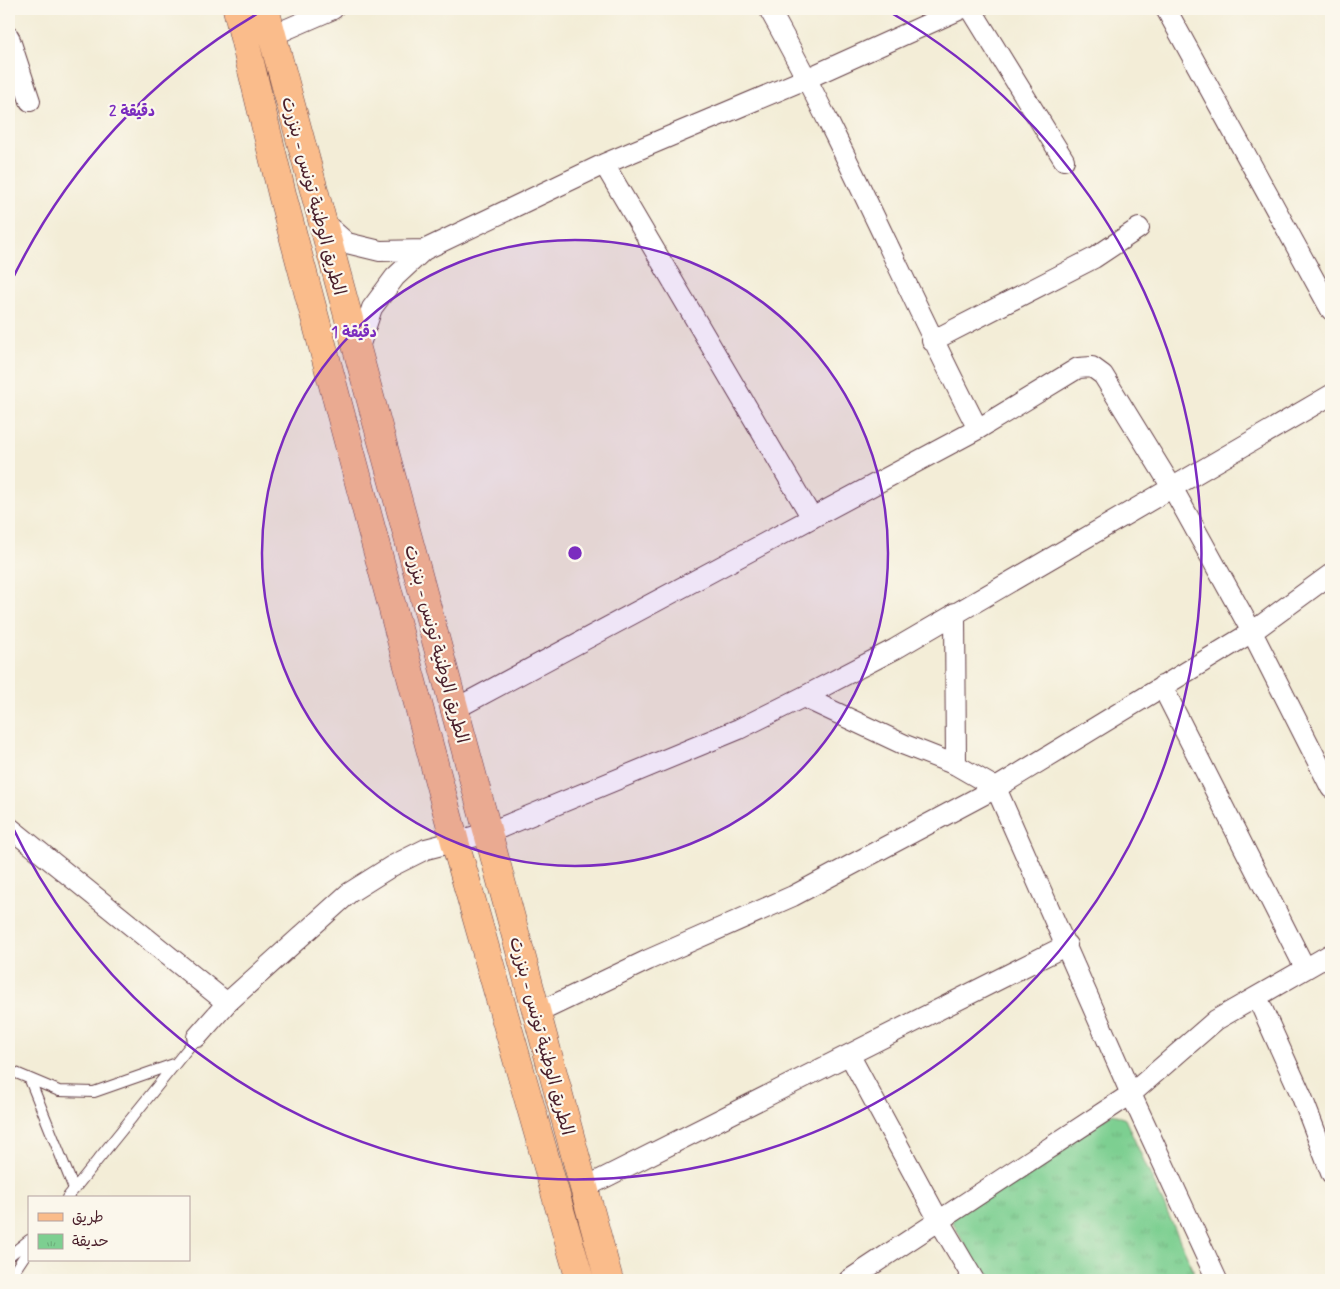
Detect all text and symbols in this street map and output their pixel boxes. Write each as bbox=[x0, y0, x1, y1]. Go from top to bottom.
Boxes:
street label: الطريق الوطنية تونس - بنزرت bbox=[275, 94, 351, 298]
text: 2 دقيقة bbox=[109, 102, 155, 122]
text: 1 دقيقة bbox=[331, 323, 377, 343]
street label: الطريق الوطنية تونس - بنزرت bbox=[398, 542, 474, 746]
centre of rings bbox=[566, 544, 584, 562]
street label: الطريق الوطنية تونس - بنزرت bbox=[503, 934, 579, 1138]
legend bbox=[28, 1196, 190, 1262]
text: طريق bbox=[72, 1208, 104, 1228]
text: حديقة bbox=[72, 1232, 109, 1252]

